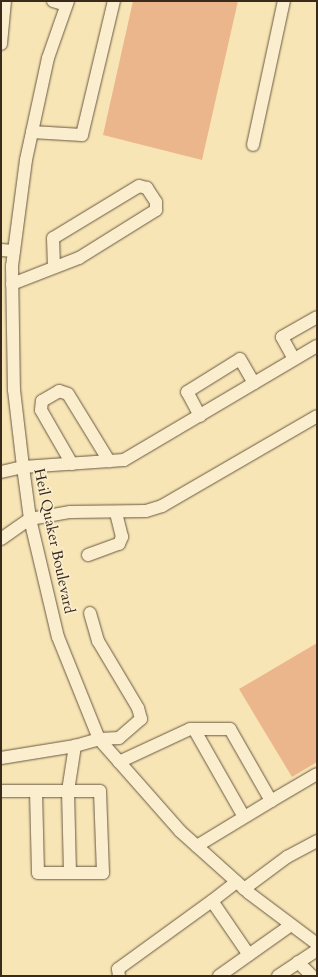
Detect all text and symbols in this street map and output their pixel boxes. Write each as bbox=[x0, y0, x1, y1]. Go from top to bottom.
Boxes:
street label: Heil Quaker Boulevard bbox=[30, 467, 78, 615]

